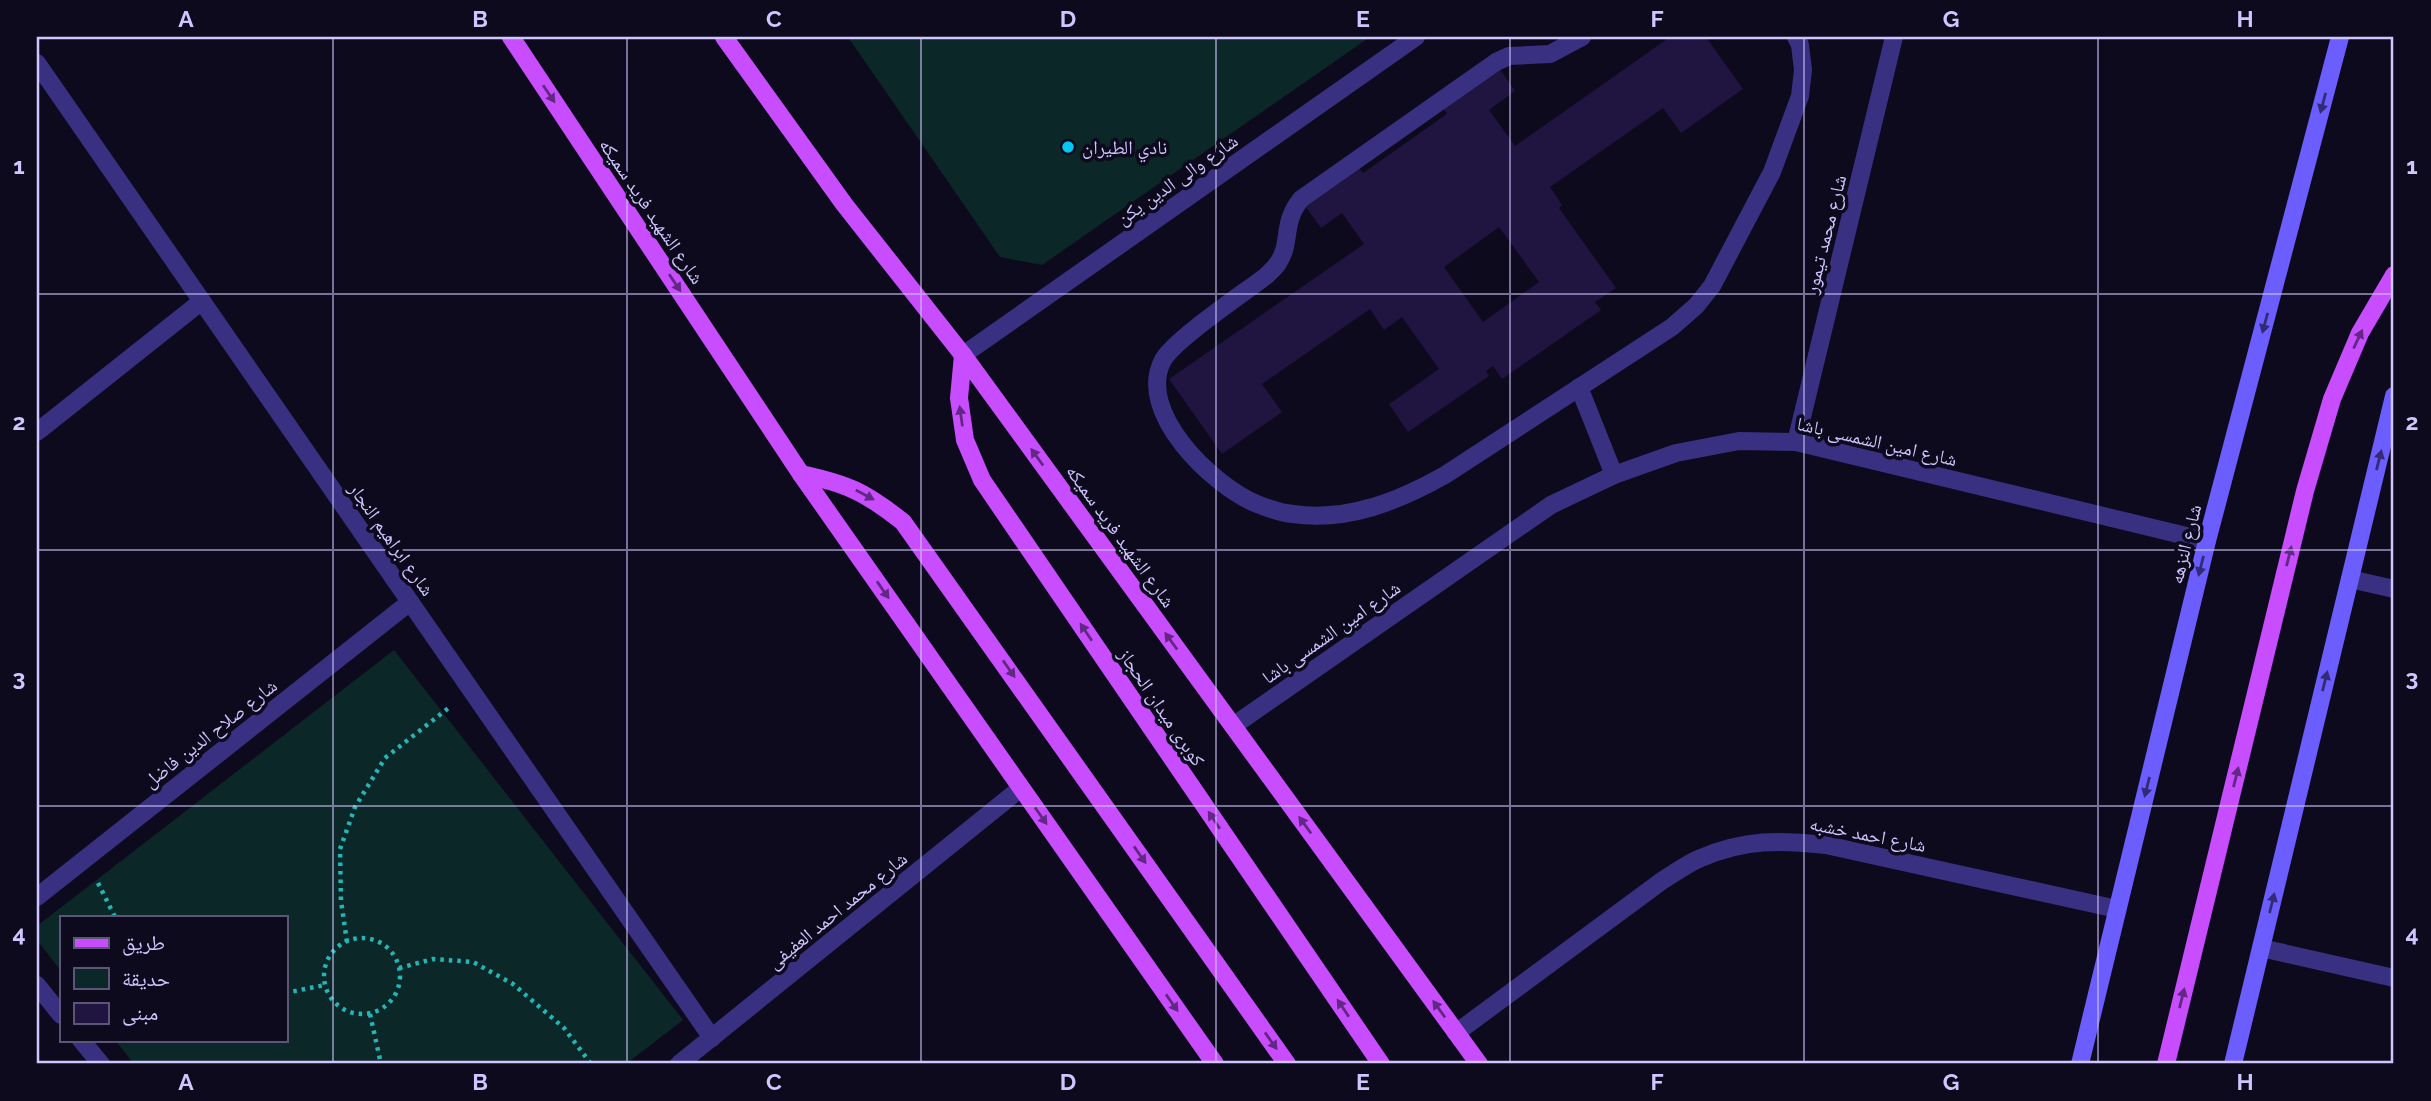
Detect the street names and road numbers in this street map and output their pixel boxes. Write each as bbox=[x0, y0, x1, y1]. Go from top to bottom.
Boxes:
street label: شارع والى الدين يكن bbox=[1112, 129, 1242, 230]
street label: شارع الشهيد فريد سميكه bbox=[594, 134, 709, 288]
street label: شارع محمد تيمور bbox=[1799, 172, 1851, 297]
street label: شارع امين الشمسى باشا bbox=[1795, 412, 1959, 471]
street label: شارع الشهيد فريد سميكه bbox=[1061, 461, 1180, 612]
street label: شارع ابراهيم النجار bbox=[343, 477, 439, 601]
street label: شارع النزهه bbox=[2165, 502, 2206, 586]
street label: شارع امين الشمسى باشا bbox=[1258, 576, 1405, 689]
street label: كوبرى ميدان الحجاز bbox=[1113, 643, 1210, 771]
street label: شارع صلاح الدين فاضل bbox=[139, 674, 282, 793]
street label: شارع احمد خشبه bbox=[1808, 812, 1928, 857]
street label: شارع محمد احمد العفيفى bbox=[763, 847, 912, 974]

